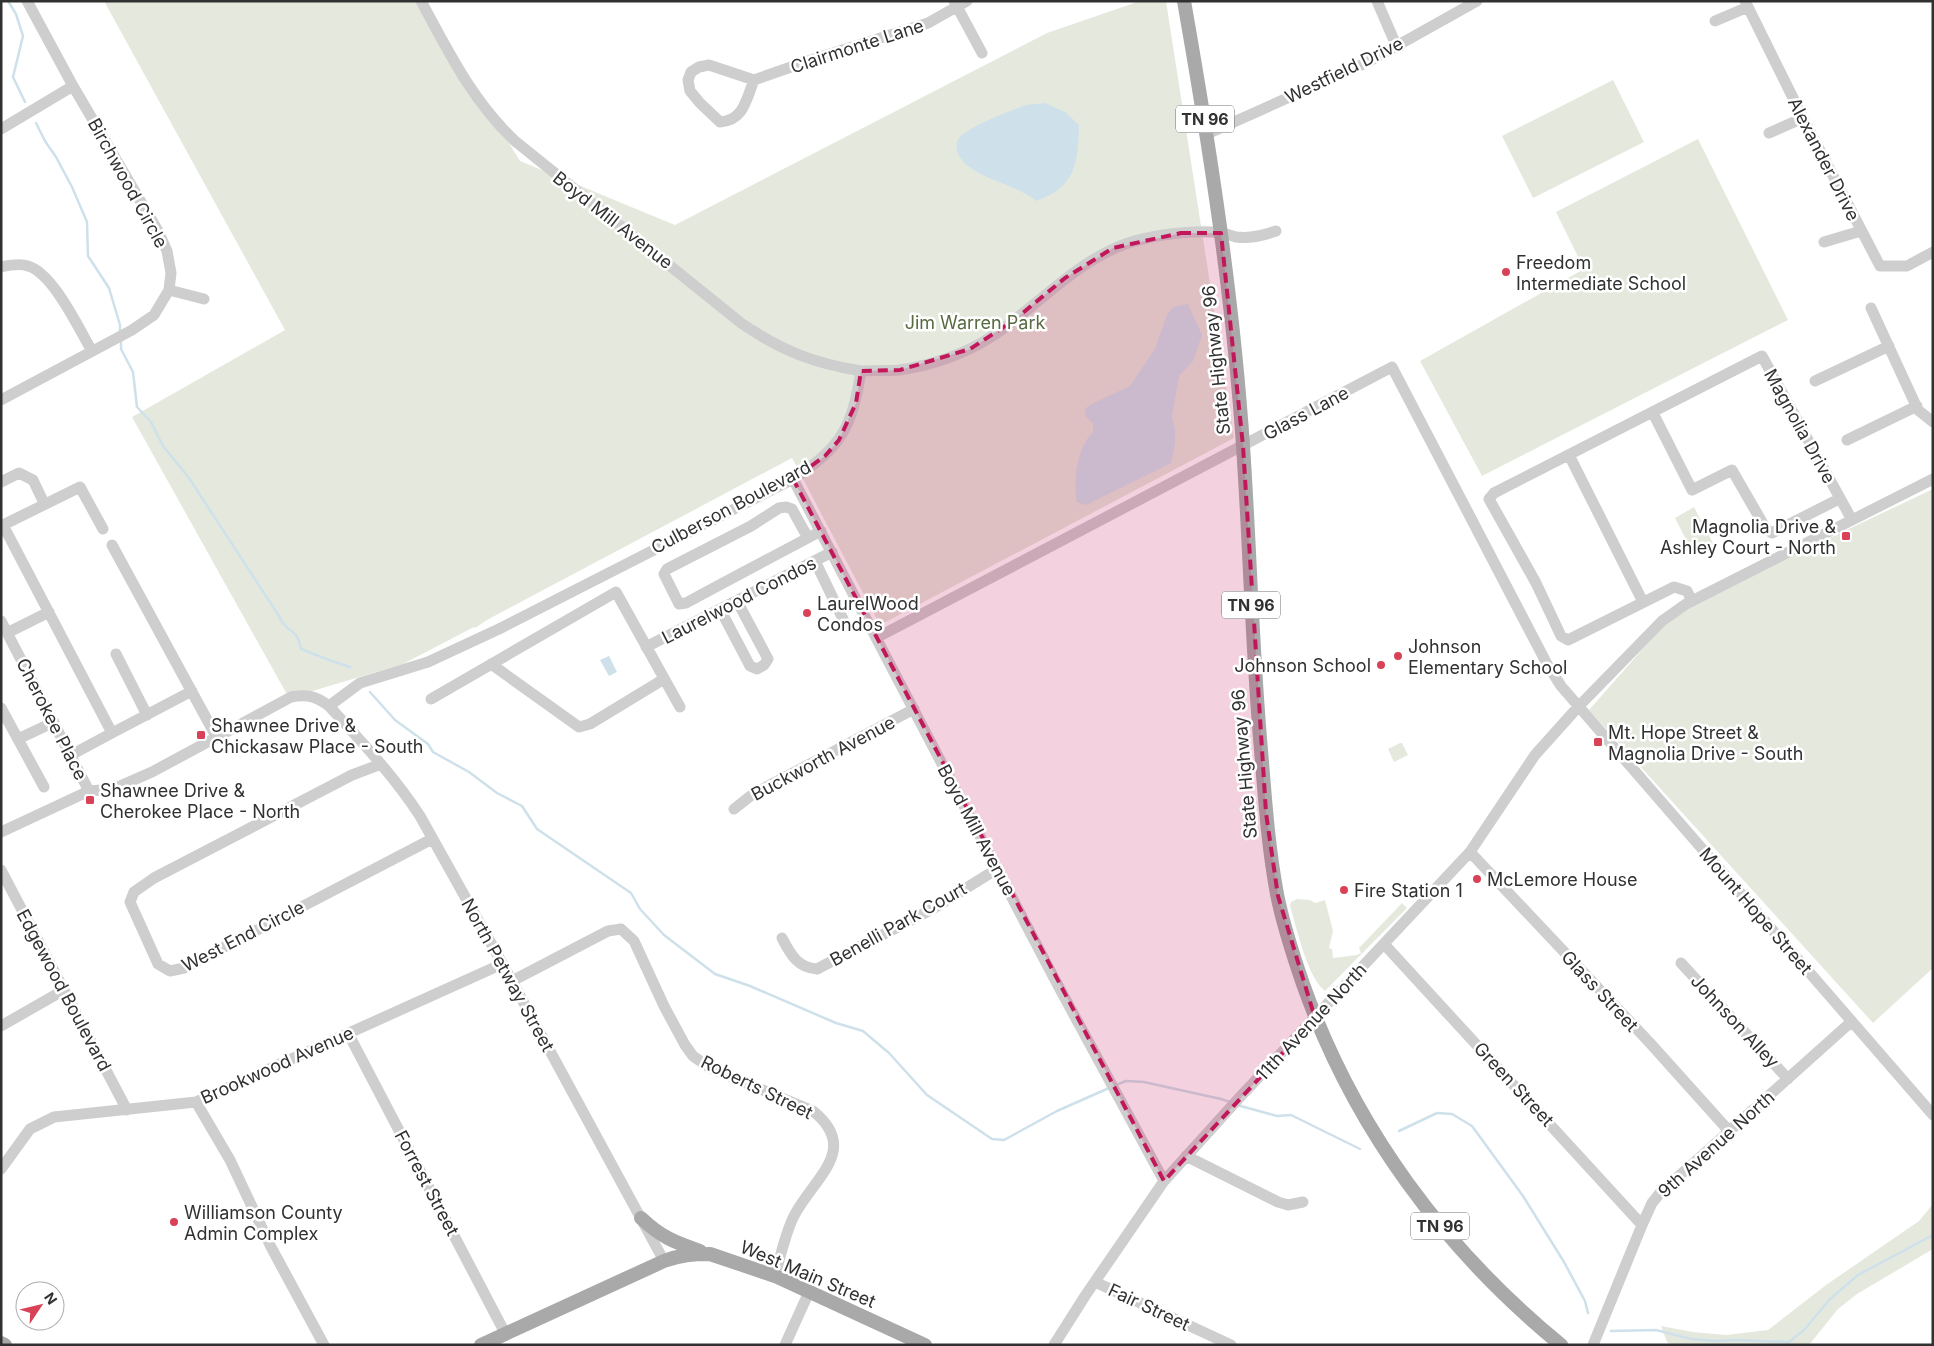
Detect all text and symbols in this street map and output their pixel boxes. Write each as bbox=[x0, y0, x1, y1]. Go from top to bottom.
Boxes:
street label: Clairmonte Lane bbox=[788, 15, 926, 77]
street label: Westfield Drive bbox=[1281, 32, 1407, 108]
street label: Alexander Drive bbox=[1784, 94, 1864, 224]
road number: TN 96 bbox=[1176, 106, 1234, 132]
street label: Birchwood Circle bbox=[84, 115, 172, 251]
street label: Boyd Mill Avenue bbox=[549, 167, 677, 273]
place label: Freedom Intermediate School bbox=[1516, 252, 1686, 294]
marker: Freedom Intermediate School bbox=[1500, 266, 1512, 278]
street label: State Highway 96 bbox=[1198, 284, 1234, 436]
park label: Jim Warren Park bbox=[905, 312, 1045, 333]
street label: Magnolia Drive bbox=[1760, 365, 1840, 487]
street label: Glass Lane bbox=[1260, 382, 1352, 444]
street label: Culberson Boulevard bbox=[648, 456, 814, 558]
place label: Magnolia Drive & Ashley Court - North bbox=[1660, 516, 1836, 558]
marker: Magnolia Drive & Ashley Court - North bbox=[1840, 530, 1852, 542]
street label: Laurelwood Condos bbox=[658, 552, 820, 648]
road number: TN 96 bbox=[1222, 592, 1280, 618]
place label: LaurelWood Condos bbox=[817, 593, 919, 635]
marker: LaurelWood Condos bbox=[801, 607, 813, 619]
place label: Johnson Elementary School bbox=[1408, 636, 1567, 678]
marker: Johnson Elementary School bbox=[1392, 650, 1404, 662]
street label: Cherokee Place bbox=[12, 655, 92, 783]
place label: Johnson School bbox=[1234, 655, 1371, 676]
marker: Johnson School bbox=[1375, 659, 1387, 671]
street label: State Highway 96 bbox=[1227, 688, 1261, 840]
street label: Buckworth Avenue bbox=[748, 711, 898, 805]
place label: Shawnee Drive & Chickasaw Place - South bbox=[211, 715, 423, 757]
place label: Mt. Hope Street & Magnolia Drive - South bbox=[1608, 722, 1803, 764]
marker: Shawnee Drive & Chickasaw Place - South bbox=[195, 729, 207, 741]
marker: Mt. Hope Street & Magnolia Drive - South bbox=[1592, 736, 1604, 748]
street label: Boyd Mill Avenue bbox=[934, 761, 1020, 899]
place label: Shawnee Drive & Cherokee Place - North bbox=[100, 780, 300, 822]
marker: Shawnee Drive & Cherokee Place - North bbox=[84, 794, 96, 806]
street label: Mount Hope Street bbox=[1695, 843, 1817, 979]
place label: McLemore House bbox=[1487, 869, 1638, 890]
marker: McLemore House bbox=[1471, 873, 1483, 885]
street label: Benelli Park Court bbox=[826, 878, 970, 970]
place label: Fire Station 1 bbox=[1354, 880, 1463, 901]
marker: Fire Station 1 bbox=[1338, 884, 1350, 896]
street label: North Petway Street bbox=[457, 895, 559, 1055]
street label: West End Circle bbox=[178, 896, 308, 976]
street label: Edgewood Boulevard bbox=[12, 905, 116, 1075]
street label: Glass Street bbox=[1557, 946, 1643, 1036]
street label: 11th Avenue North bbox=[1251, 959, 1371, 1085]
street label: Johnson Alley bbox=[1686, 970, 1784, 1072]
street label: Brookwood Avenue bbox=[197, 1022, 357, 1108]
street label: Green Street bbox=[1470, 1038, 1558, 1131]
street label: Roberts Street bbox=[698, 1051, 816, 1123]
street label: 9th Avenue North bbox=[1654, 1086, 1778, 1202]
street label: Forrest Street bbox=[391, 1127, 464, 1239]
place label: Williamson County Admin Complex bbox=[184, 1202, 343, 1244]
road number: TN 96 bbox=[1411, 1212, 1469, 1240]
marker: Williamson County Admin Complex bbox=[168, 1216, 180, 1228]
street label: West Main Street bbox=[737, 1236, 879, 1312]
street label: Fair Street bbox=[1105, 1279, 1193, 1335]
north arrow bbox=[15, 1281, 65, 1331]
text: N bbox=[41, 1289, 61, 1308]

